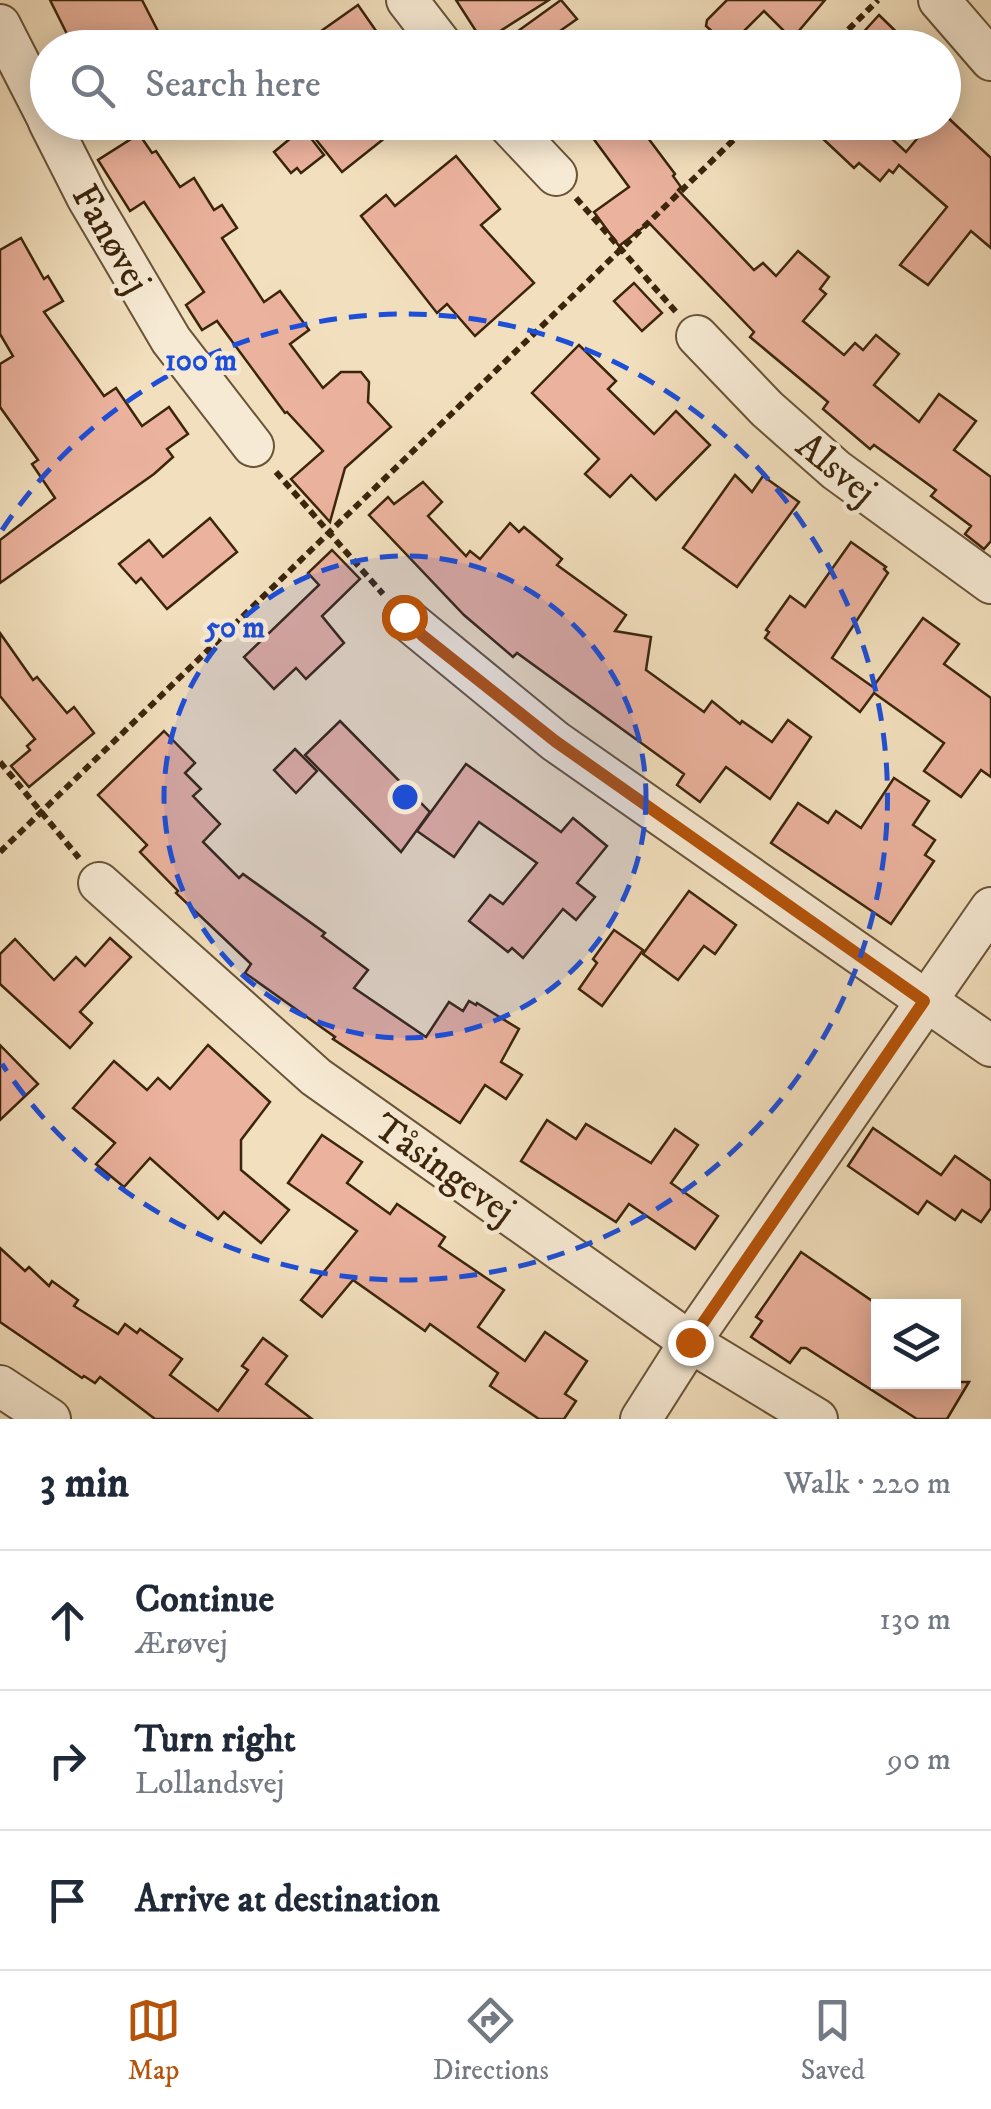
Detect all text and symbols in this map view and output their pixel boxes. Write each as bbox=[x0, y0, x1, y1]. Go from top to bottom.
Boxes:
search box bbox=[30, 30, 961, 140]
icon: search bbox=[65, 58, 120, 113]
text: Search here bbox=[145, 61, 321, 109]
street label: Fanøvej bbox=[60, 176, 161, 302]
text: 100 m bbox=[165, 343, 238, 380]
street label: Alsvej bbox=[786, 423, 886, 516]
route start bbox=[382, 595, 428, 641]
text: 50 m bbox=[204, 610, 265, 647]
centre of rings bbox=[387, 779, 423, 815]
street label: Tåsingevej bbox=[364, 1103, 524, 1236]
map controls bbox=[871, 1299, 961, 1389]
button: layers bbox=[871, 1299, 961, 1389]
route end bbox=[668, 1320, 714, 1366]
text: 3 min bbox=[40, 1458, 129, 1510]
text: Walk · 220 m bbox=[784, 1464, 951, 1504]
text: Continue bbox=[135, 1576, 274, 1624]
icon: ahead bbox=[40, 1593, 95, 1648]
text: 130 m bbox=[879, 1600, 951, 1640]
text: Ærøvej bbox=[135, 1624, 228, 1664]
text: Turn right bbox=[135, 1716, 296, 1764]
icon: right bbox=[40, 1733, 95, 1788]
text: 90 m bbox=[887, 1740, 951, 1780]
text: Lollandsvej bbox=[135, 1764, 285, 1804]
icon: arrive bbox=[40, 1873, 95, 1928]
text: Arrive at destination bbox=[135, 1876, 440, 1924]
tab: Map bbox=[126, 1993, 181, 2088]
tab: Directions bbox=[433, 1993, 549, 2088]
tab: Saved bbox=[801, 1993, 865, 2088]

